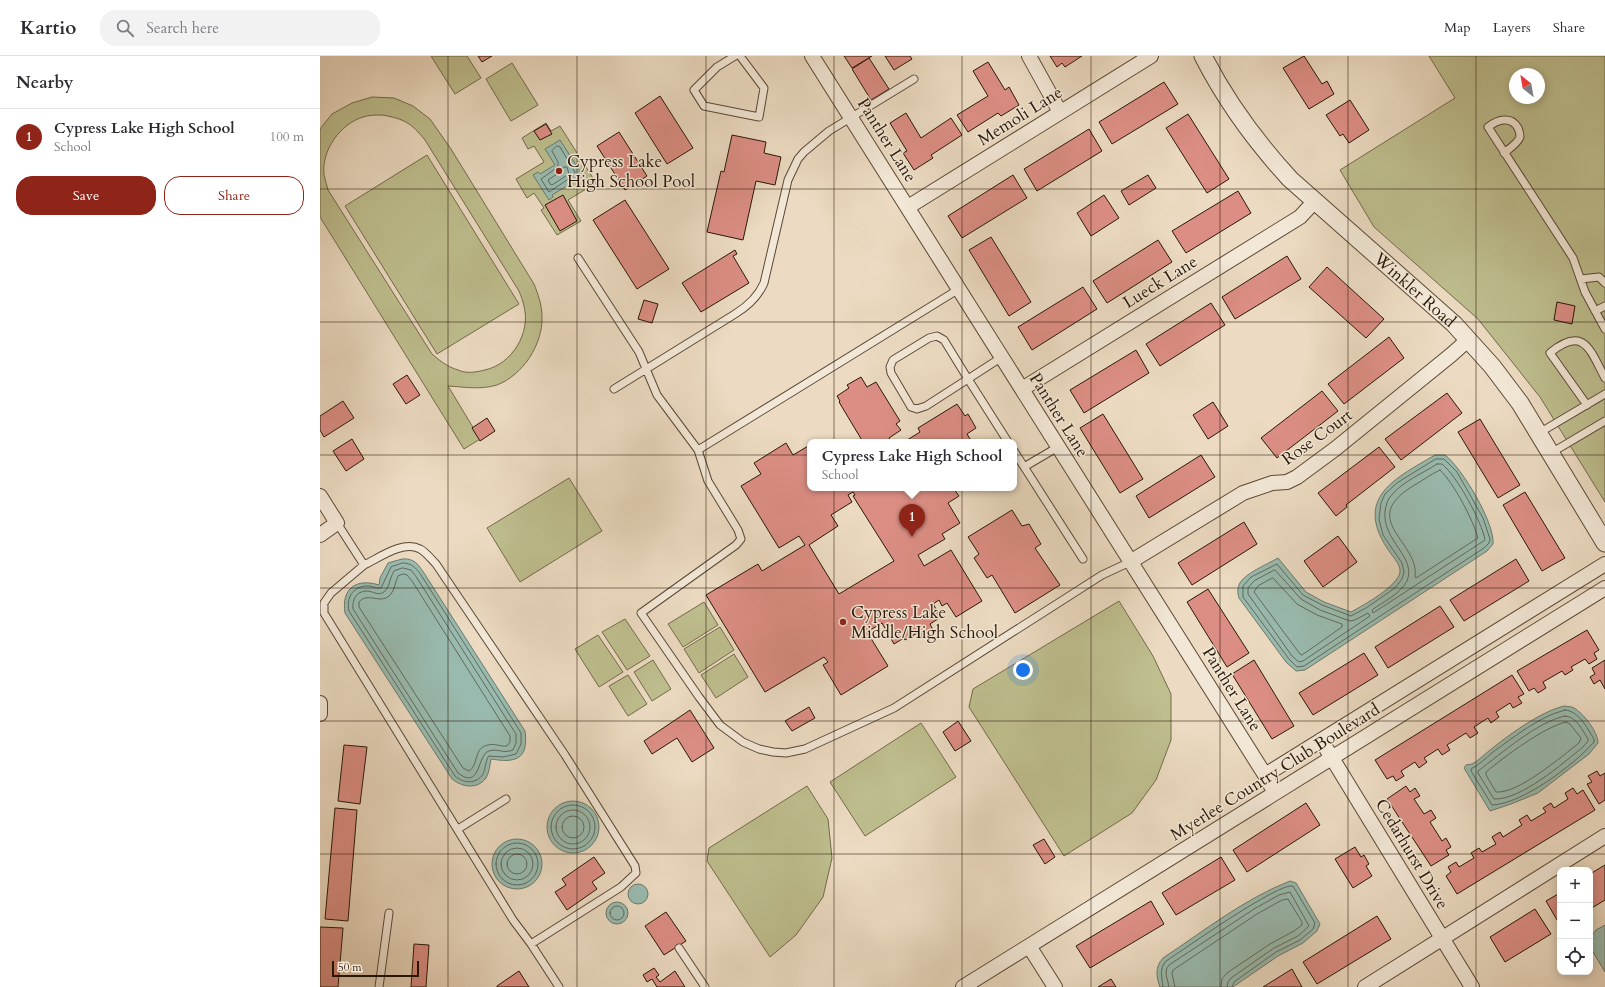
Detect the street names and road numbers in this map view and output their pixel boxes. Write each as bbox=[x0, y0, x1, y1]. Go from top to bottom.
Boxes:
street label: Memoli Lane bbox=[973, 81, 1067, 151]
street label: Panther Lane bbox=[852, 94, 922, 186]
street label: Winkler Road bbox=[1368, 246, 1461, 332]
street label: Lueck Lane bbox=[1118, 250, 1202, 314]
street label: Panther Lane bbox=[1024, 369, 1094, 461]
street label: Rose Court bbox=[1277, 403, 1357, 470]
street label: Panther Lane bbox=[1197, 643, 1267, 735]
street label: Myerlee Country Club Boulevard bbox=[1166, 698, 1384, 846]
street label: Cedarhurst Drive bbox=[1370, 795, 1454, 913]

